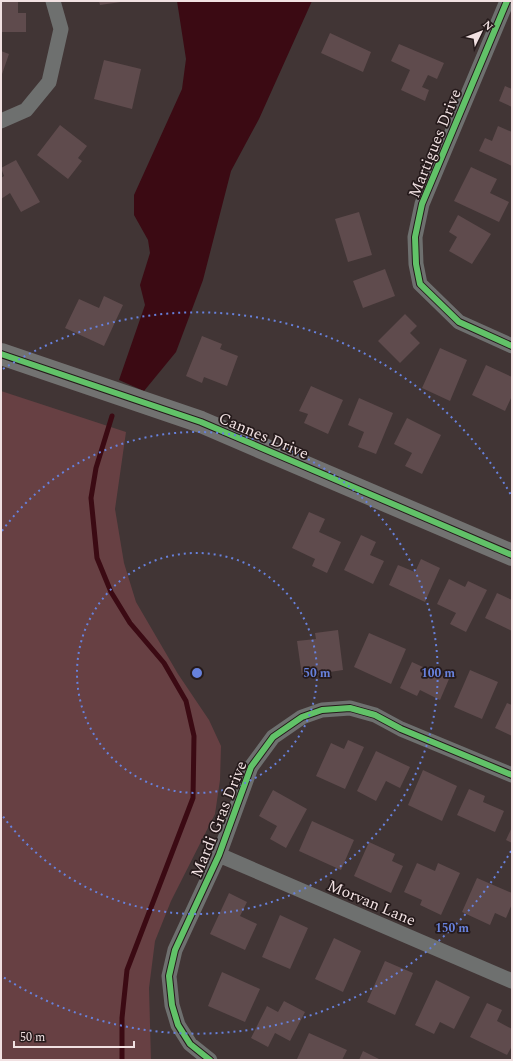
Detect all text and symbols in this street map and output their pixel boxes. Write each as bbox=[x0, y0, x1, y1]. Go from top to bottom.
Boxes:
north arrow bbox=[461, 12, 501, 52]
text: N bbox=[479, 16, 497, 35]
street label: Martigues Drive bbox=[402, 85, 468, 202]
street label: Cannes Drive bbox=[215, 406, 312, 466]
text: 50 m bbox=[303, 664, 331, 683]
text: 100 m bbox=[421, 664, 455, 683]
centre of rings bbox=[190, 666, 204, 680]
street label: Mardi Gras Drive bbox=[185, 757, 253, 881]
street label: Morvan Lane bbox=[324, 873, 420, 932]
text: 150 m bbox=[435, 919, 469, 938]
scale bar bbox=[14, 1023, 134, 1049]
text: 50 m bbox=[20, 1028, 45, 1047]

